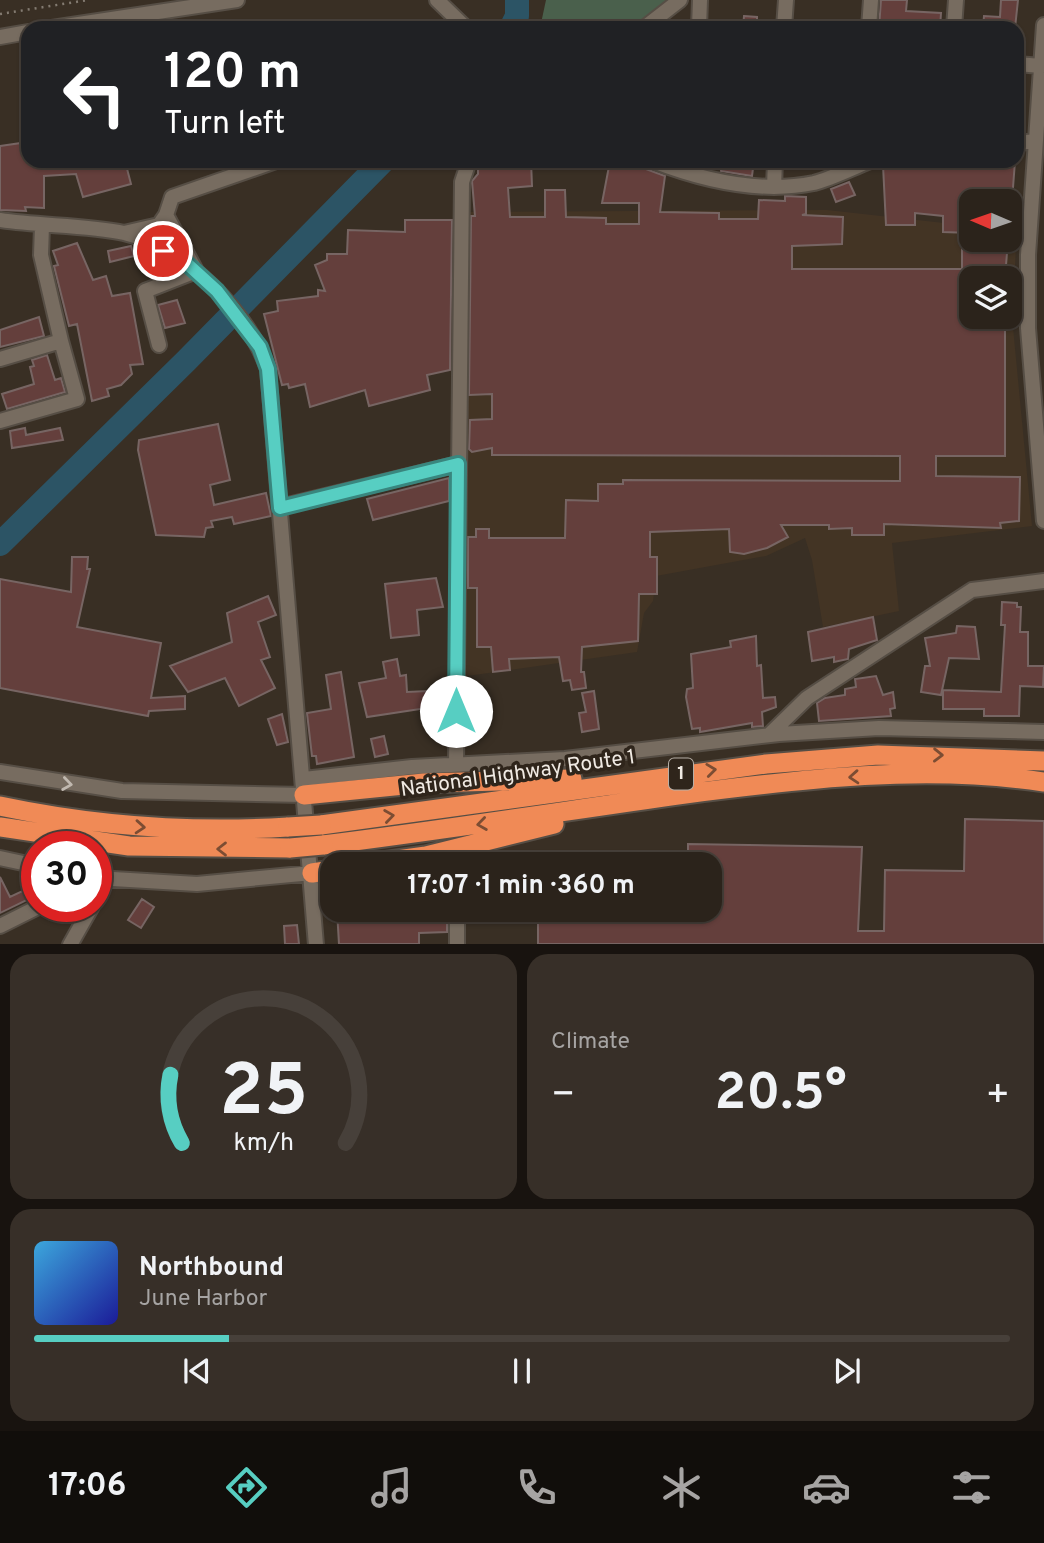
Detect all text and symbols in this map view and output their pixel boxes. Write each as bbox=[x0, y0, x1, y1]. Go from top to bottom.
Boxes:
text: 120 m bbox=[164, 44, 301, 106]
icon: left bbox=[49, 49, 140, 140]
text: Turn left bbox=[164, 105, 285, 145]
north arrow bbox=[959, 189, 1022, 252]
map controls bbox=[959, 189, 1022, 329]
pin bbox=[133, 221, 193, 281]
icon: arrive bbox=[144, 232, 182, 270]
button: layers bbox=[959, 266, 1022, 329]
position arrow bbox=[419, 674, 493, 748]
street label: National Highway Route 1 bbox=[399, 744, 637, 804]
one-way arrow bbox=[933, 747, 944, 763]
road number: 1 bbox=[669, 758, 693, 790]
one-way arrow bbox=[705, 763, 717, 778]
one-way arrow bbox=[848, 770, 859, 785]
one-way arrow bbox=[61, 776, 73, 791]
one-way arrow bbox=[383, 809, 395, 824]
one-way arrow bbox=[476, 816, 488, 831]
one-way arrow bbox=[135, 819, 146, 834]
speed limit sign: 30 bbox=[21, 831, 112, 922]
one-way arrow bbox=[216, 841, 226, 857]
text: 17:07 · 1 min · 360 m bbox=[407, 870, 635, 903]
text: Climate bbox=[551, 1028, 630, 1057]
text: 25 bbox=[219, 1049, 308, 1141]
text: 20.5° bbox=[714, 1062, 847, 1128]
text: − bbox=[551, 1072, 576, 1121]
text: + bbox=[985, 1072, 1010, 1121]
text: km/h bbox=[233, 1127, 294, 1159]
text: Northbound bbox=[139, 1252, 284, 1285]
text: June Harbor bbox=[139, 1285, 267, 1314]
icon: previous bbox=[178, 1352, 216, 1390]
icon: pause bbox=[503, 1352, 541, 1390]
icon: next bbox=[828, 1352, 866, 1390]
icon: directions bbox=[222, 1463, 271, 1512]
icon: music bbox=[367, 1463, 416, 1512]
icon: phone bbox=[512, 1463, 561, 1512]
icon: climate bbox=[657, 1463, 706, 1512]
icon: car bbox=[802, 1463, 851, 1512]
icon: filters bbox=[947, 1463, 996, 1512]
text: 17:06 bbox=[48, 1467, 126, 1507]

